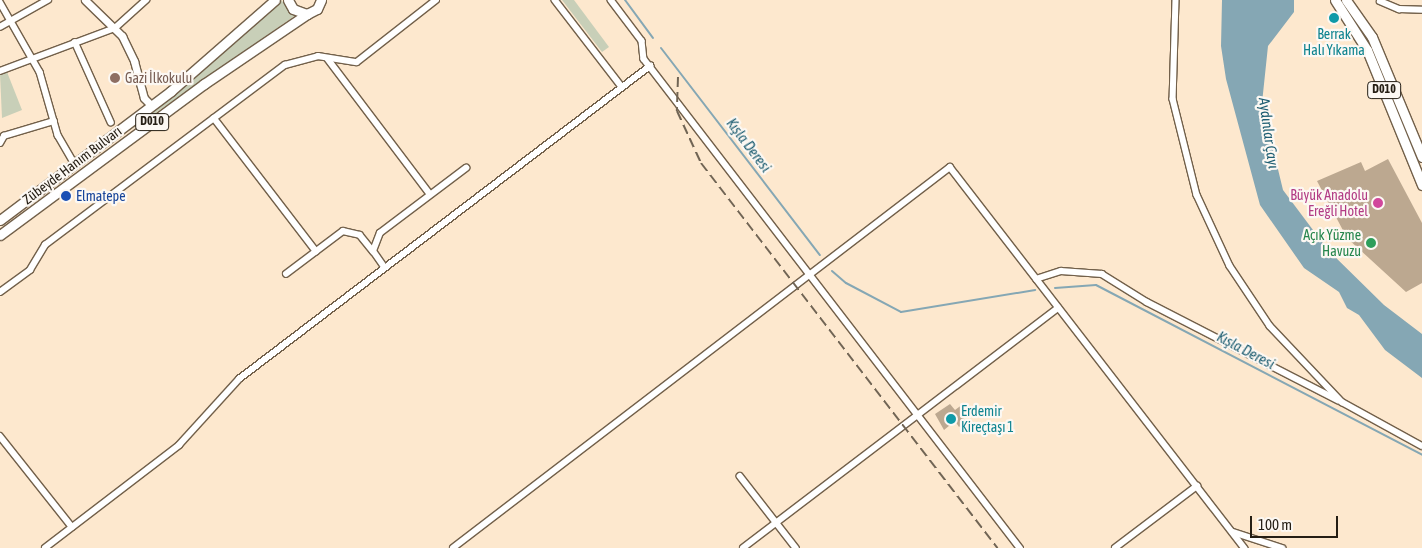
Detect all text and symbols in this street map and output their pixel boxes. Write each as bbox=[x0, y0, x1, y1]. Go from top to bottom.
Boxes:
marker: Berrak Halı Yıkama bbox=[1328, 12, 1340, 24]
place label: Berrak Halı Yıkama bbox=[1303, 26, 1365, 58]
place label: Gazi İlkokulu bbox=[125, 70, 192, 86]
marker: Gazi İlkokulu bbox=[109, 72, 121, 84]
road number: D010 bbox=[1366, 80, 1402, 100]
water label: Aydınlar Çayı bbox=[1255, 96, 1283, 170]
road number: D010 bbox=[134, 112, 170, 132]
water label: Kışla Deresi bbox=[723, 114, 775, 176]
street label: Zübeyde Hanım Bulvarı bbox=[19, 122, 125, 208]
place label: Büyük Anadolu Ereğli Hotel bbox=[1290, 187, 1368, 220]
place label: Elmatepe bbox=[76, 188, 126, 204]
marker: Elmatepe bbox=[60, 190, 72, 202]
marker: Büyük Anadolu Ereğli Hotel bbox=[1372, 197, 1384, 209]
place label: Açık Yüzme Havuzu bbox=[1303, 227, 1361, 260]
marker: Açık Yüzme Havuzu bbox=[1365, 237, 1377, 249]
water label: Kışla Deresi bbox=[1214, 327, 1278, 373]
place label: Erdemir Kireçtaşı 1 bbox=[961, 403, 1014, 436]
marker: Erdemir Kireçtaşı 1 bbox=[945, 413, 957, 425]
scale bar bbox=[1252, 506, 1340, 538]
text: 100 m bbox=[1258, 516, 1292, 533]

